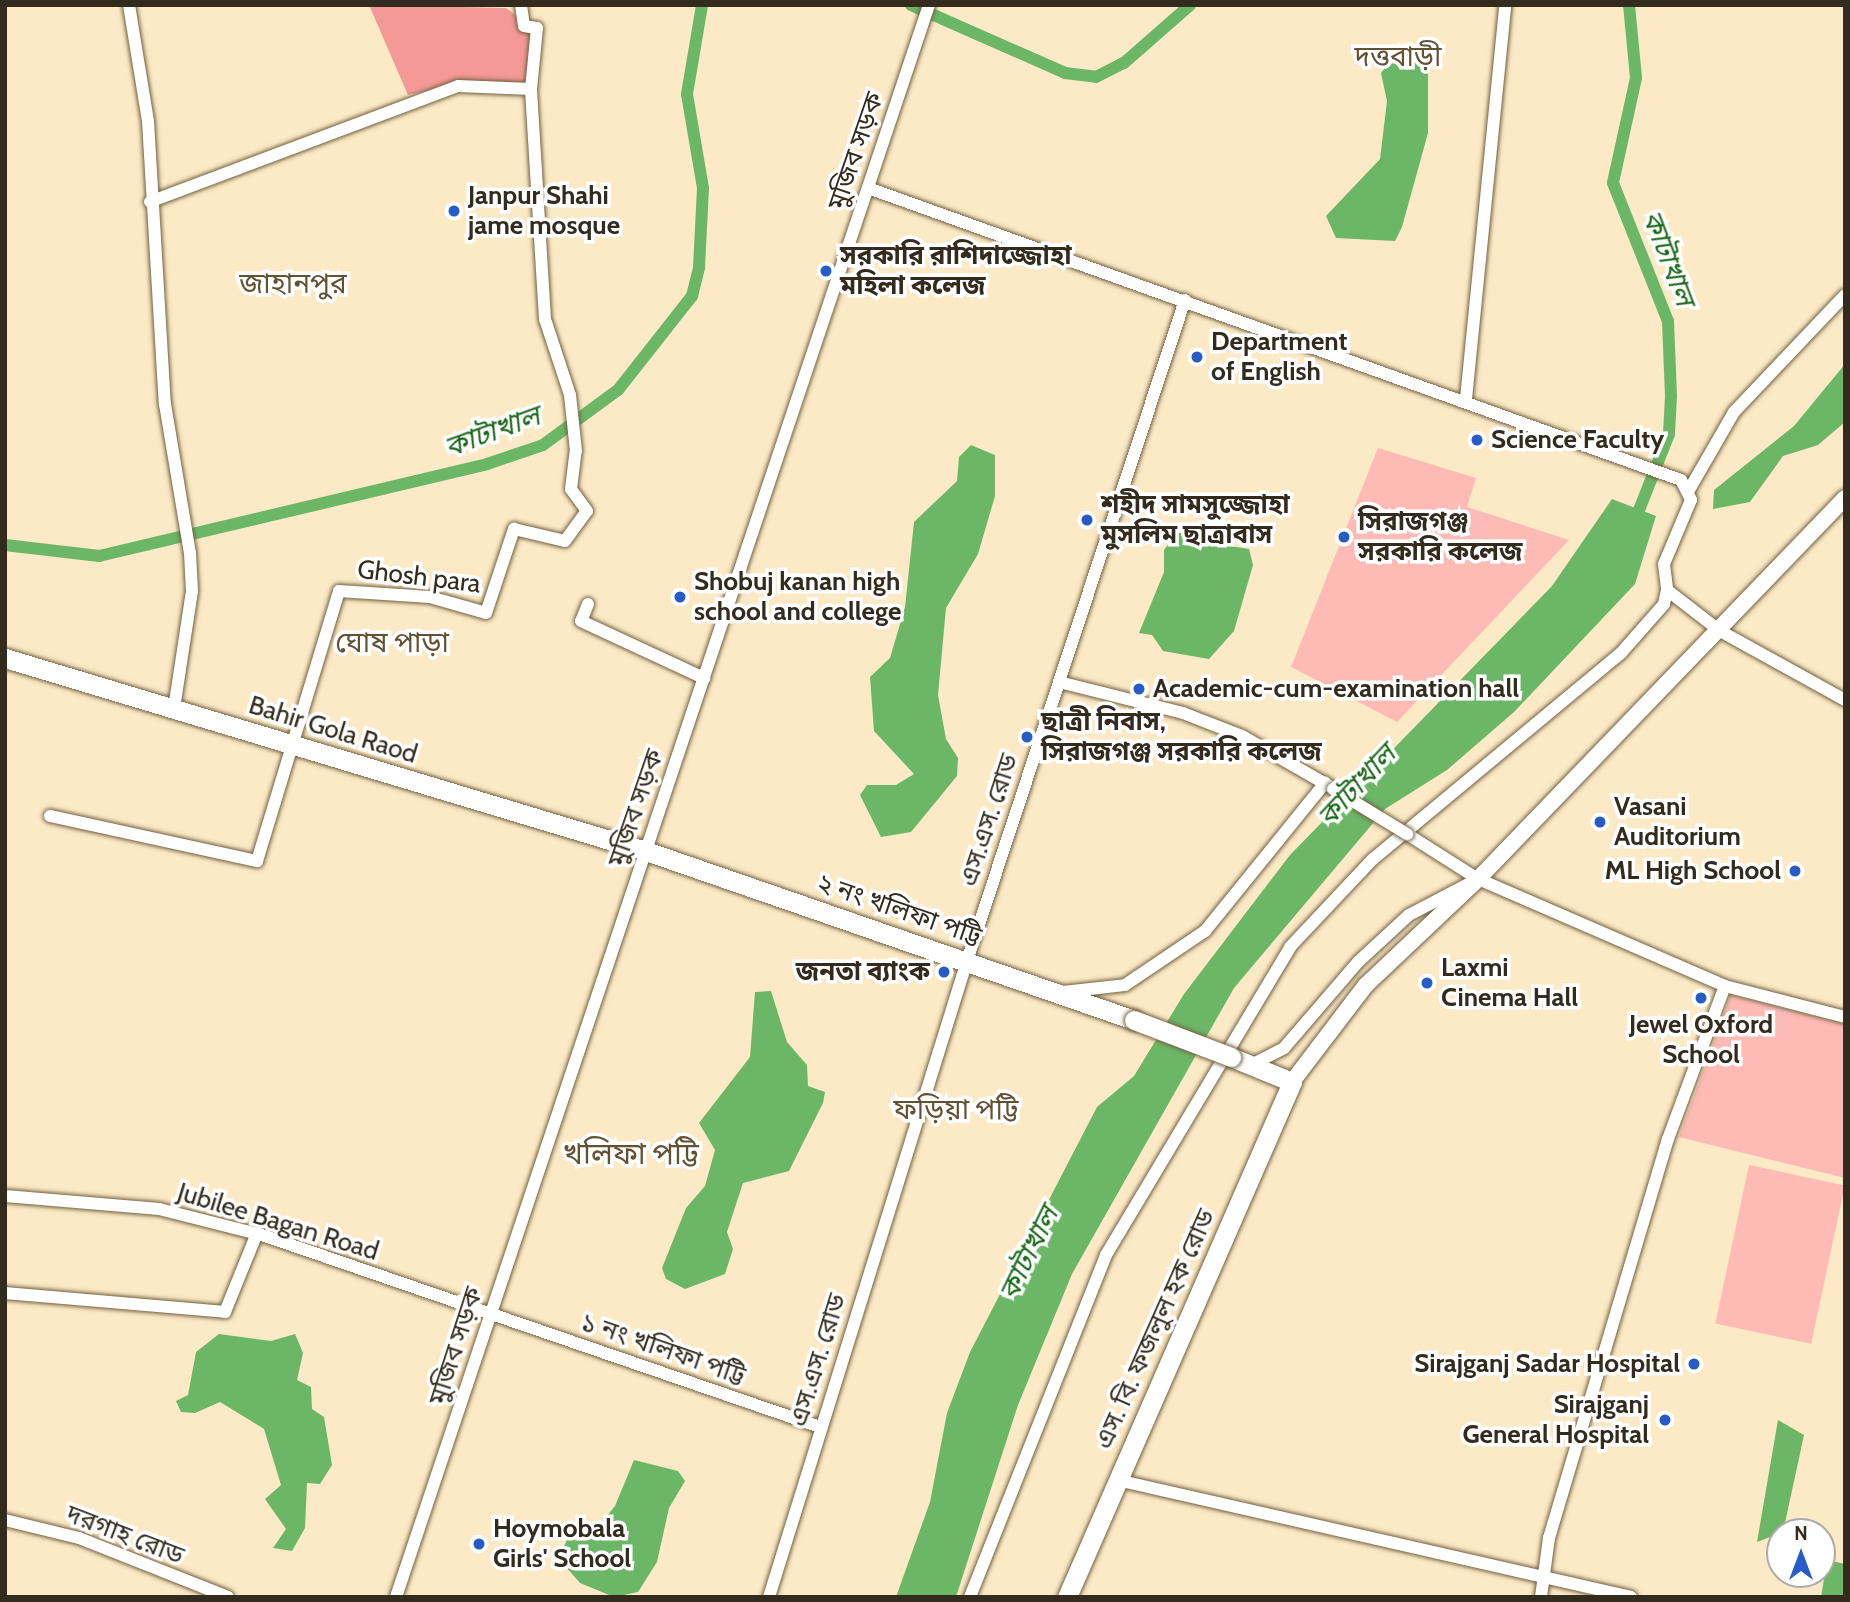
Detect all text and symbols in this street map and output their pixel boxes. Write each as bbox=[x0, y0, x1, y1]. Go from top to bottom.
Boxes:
district label: দত্তবাড়ী bbox=[1355, 39, 1441, 73]
street label: মুজিব সড়ক bbox=[821, 88, 891, 214]
place label: Janpur Shahi jame mosque bbox=[468, 180, 620, 242]
marker: Janpur Shahi jame mosque bbox=[446, 203, 462, 219]
water label: কাটাখাল bbox=[1636, 206, 1702, 310]
place label: সরকারি রাশিদাজ্জোহা মহিলা কলেজ bbox=[840, 240, 1072, 302]
marker: সরকারি রাশিদাজ্জোহা মহিলা কলেজ bbox=[818, 263, 834, 279]
district label: জাহানপুর bbox=[239, 266, 347, 300]
place label: Department of English bbox=[1211, 326, 1347, 388]
marker: Department of English bbox=[1189, 349, 1205, 365]
water label: কাটাখাল bbox=[440, 398, 544, 464]
place label: Science Faculty bbox=[1491, 424, 1664, 456]
marker: Science Faculty bbox=[1469, 432, 1485, 448]
place label: শহীদ সামসুজ্জোহা মুসলিম ছাত্রাবাস bbox=[1101, 489, 1290, 550]
place label: সিরাজগঞ্জ সরকারি কলেজ bbox=[1358, 506, 1522, 568]
marker: শহীদ সামসুজ্জোহা মুসলিম ছাত্রাবাস bbox=[1079, 512, 1095, 528]
marker: সিরাজগঞ্জ সরকারি কলেজ bbox=[1336, 529, 1352, 545]
street label: Ghosh para bbox=[356, 554, 482, 600]
place label: Shobuj kanan high school and college bbox=[694, 566, 901, 628]
marker: Shobuj kanan high school and college bbox=[672, 589, 688, 605]
district label: ঘোষ পাড়া bbox=[335, 625, 449, 659]
place label: Academic-cum-examination hall bbox=[1153, 673, 1519, 705]
marker: Academic-cum-examination hall bbox=[1131, 681, 1147, 697]
street label: Bahir Gola Raod bbox=[245, 690, 421, 770]
place label: ছাত্রী নিবাস, সিরাজগঞ্জ সরকারি কলেজ bbox=[1041, 706, 1322, 768]
marker: ছাত্রী নিবাস, সিরাজগঞ্জ সরকারি কলেজ bbox=[1019, 729, 1035, 745]
water label: কাটাখাল bbox=[1310, 737, 1402, 833]
street label: মুজিব সড়ক bbox=[601, 745, 671, 871]
street label: এস.এস. রোড bbox=[953, 750, 1025, 890]
place label: Vasani Auditorium bbox=[1614, 791, 1741, 852]
marker: Vasani Auditorium bbox=[1592, 814, 1608, 830]
place label: ML High School bbox=[1605, 855, 1781, 887]
marker: ML High School bbox=[1787, 863, 1803, 879]
street label: ২ নং খলিফা পট্টি bbox=[813, 867, 985, 953]
place label: Laxmi Cinema Hall bbox=[1441, 952, 1578, 1014]
place label: জনতা ব্যাংক bbox=[796, 956, 930, 988]
marker: জনতা ব্যাংক bbox=[936, 964, 952, 980]
marker: Laxmi Cinema Hall bbox=[1419, 975, 1435, 991]
marker: Jewel Oxford School bbox=[1693, 990, 1709, 1006]
place label: Jewel Oxford School bbox=[1629, 1009, 1773, 1070]
district label: ফড়িয়া পট্টি bbox=[893, 1092, 1019, 1126]
district label: খলিফা পট্টি bbox=[563, 1136, 699, 1172]
street label: Jubilee Bagan Road bbox=[174, 1177, 382, 1267]
water label: কাটাখাল bbox=[991, 1201, 1065, 1305]
street label: এস. বি. ফজলুল হক রোড bbox=[1088, 1204, 1222, 1454]
street label: মুজিব সড়ক bbox=[422, 1283, 490, 1409]
street label: এস.এস. রোড bbox=[783, 1290, 853, 1430]
street label: ১ নং খলিফা পট্টি bbox=[577, 1306, 749, 1392]
place label: Sirajganj Sadar Hospital bbox=[1414, 1348, 1680, 1380]
marker: Sirajganj Sadar Hospital bbox=[1686, 1356, 1702, 1372]
place label: Sirajganj General Hospital bbox=[1462, 1389, 1649, 1450]
marker: Sirajganj General Hospital bbox=[1655, 1410, 1675, 1430]
street label: দরগাহ রোড bbox=[62, 1498, 188, 1572]
place label: Hoymobala Girls' School bbox=[493, 1513, 631, 1574]
north arrow bbox=[1766, 1518, 1836, 1588]
text: N bbox=[1794, 1522, 1808, 1545]
marker: Hoymobala Girls' School bbox=[471, 1536, 487, 1552]

